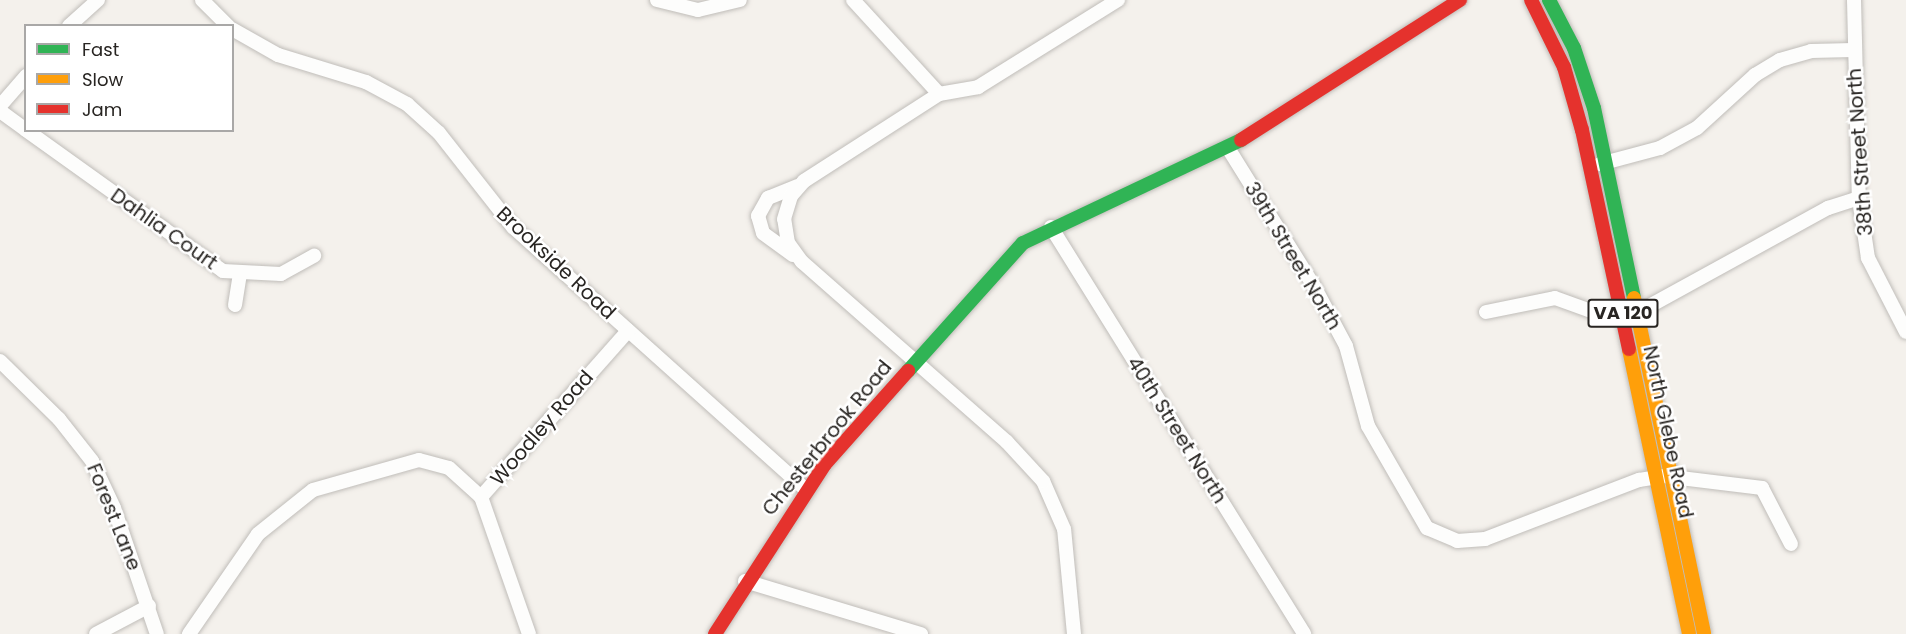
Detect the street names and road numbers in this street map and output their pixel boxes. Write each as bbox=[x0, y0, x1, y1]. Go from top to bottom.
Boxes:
street label: 38th Street North bbox=[1842, 67, 1878, 237]
street label: 39th Street North bbox=[1239, 178, 1347, 334]
street label: Dahlia Court bbox=[106, 183, 222, 275]
street label: Brookside Road bbox=[491, 202, 621, 324]
road number: VA 120 bbox=[1587, 298, 1659, 328]
street label: North Glebe Road bbox=[1638, 343, 1698, 521]
street label: 40th Street North bbox=[1122, 352, 1232, 508]
street label: Chesterbrook Road bbox=[757, 356, 897, 520]
street label: Woodley Road bbox=[486, 366, 598, 490]
street label: Forest Lane bbox=[82, 460, 146, 574]

